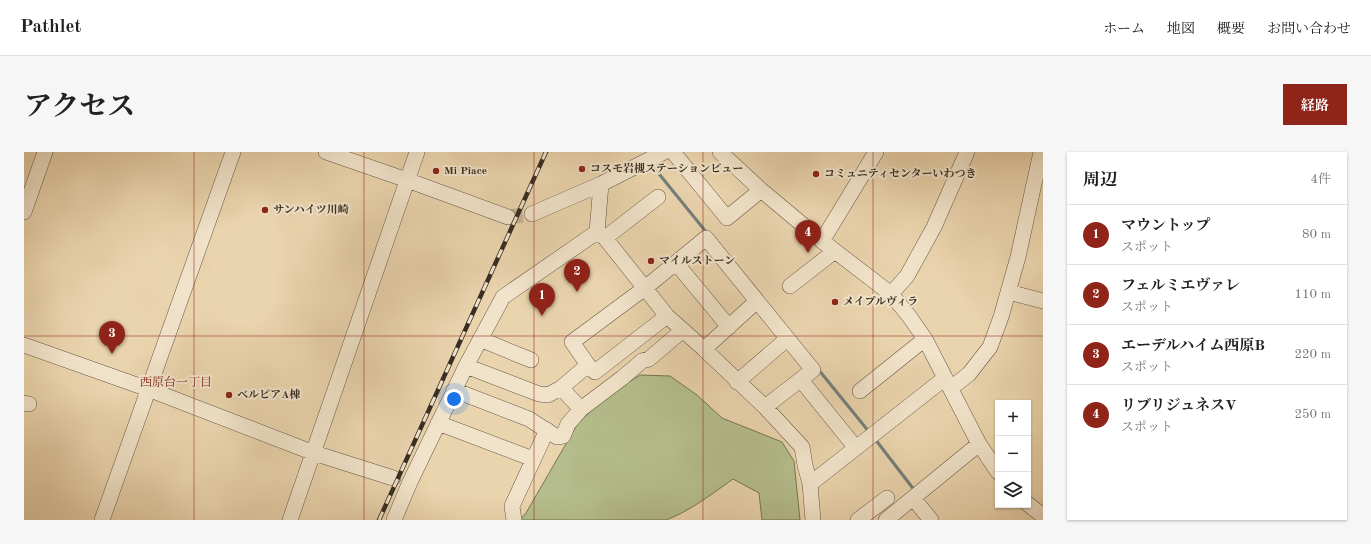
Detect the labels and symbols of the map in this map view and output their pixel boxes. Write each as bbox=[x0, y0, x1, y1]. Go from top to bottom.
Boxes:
place label: コスモ岩槻ステーションビュー bbox=[590, 162, 743, 175]
marker: コスモ岩槻ステーションビュー bbox=[577, 164, 587, 174]
marker: Mi Piace bbox=[431, 166, 441, 176]
place label: Mi Piace bbox=[444, 166, 487, 177]
place label: コミュニティセンターいわつき bbox=[824, 168, 976, 180]
marker: コミュニティセンターいわつき bbox=[811, 169, 821, 179]
place label: サンハイツ川崎 bbox=[273, 203, 350, 216]
marker: サンハイツ川崎 bbox=[260, 205, 270, 215]
pin: 4 bbox=[795, 220, 821, 253]
place label: マイルストーン bbox=[659, 255, 735, 267]
marker: マイルストーン bbox=[646, 256, 656, 266]
pin: 2 bbox=[564, 259, 590, 292]
pin: 1 bbox=[529, 283, 555, 316]
place label: メイプルヴィラ bbox=[843, 295, 918, 308]
marker: メイプルヴィラ bbox=[830, 297, 840, 307]
pin: 3 bbox=[99, 321, 125, 354]
district label: 西原台一丁目 bbox=[140, 375, 212, 389]
place label: ベルピアA棟 bbox=[237, 388, 300, 401]
your location bbox=[444, 389, 464, 409]
marker: ベルピアA棟 bbox=[224, 390, 234, 400]

